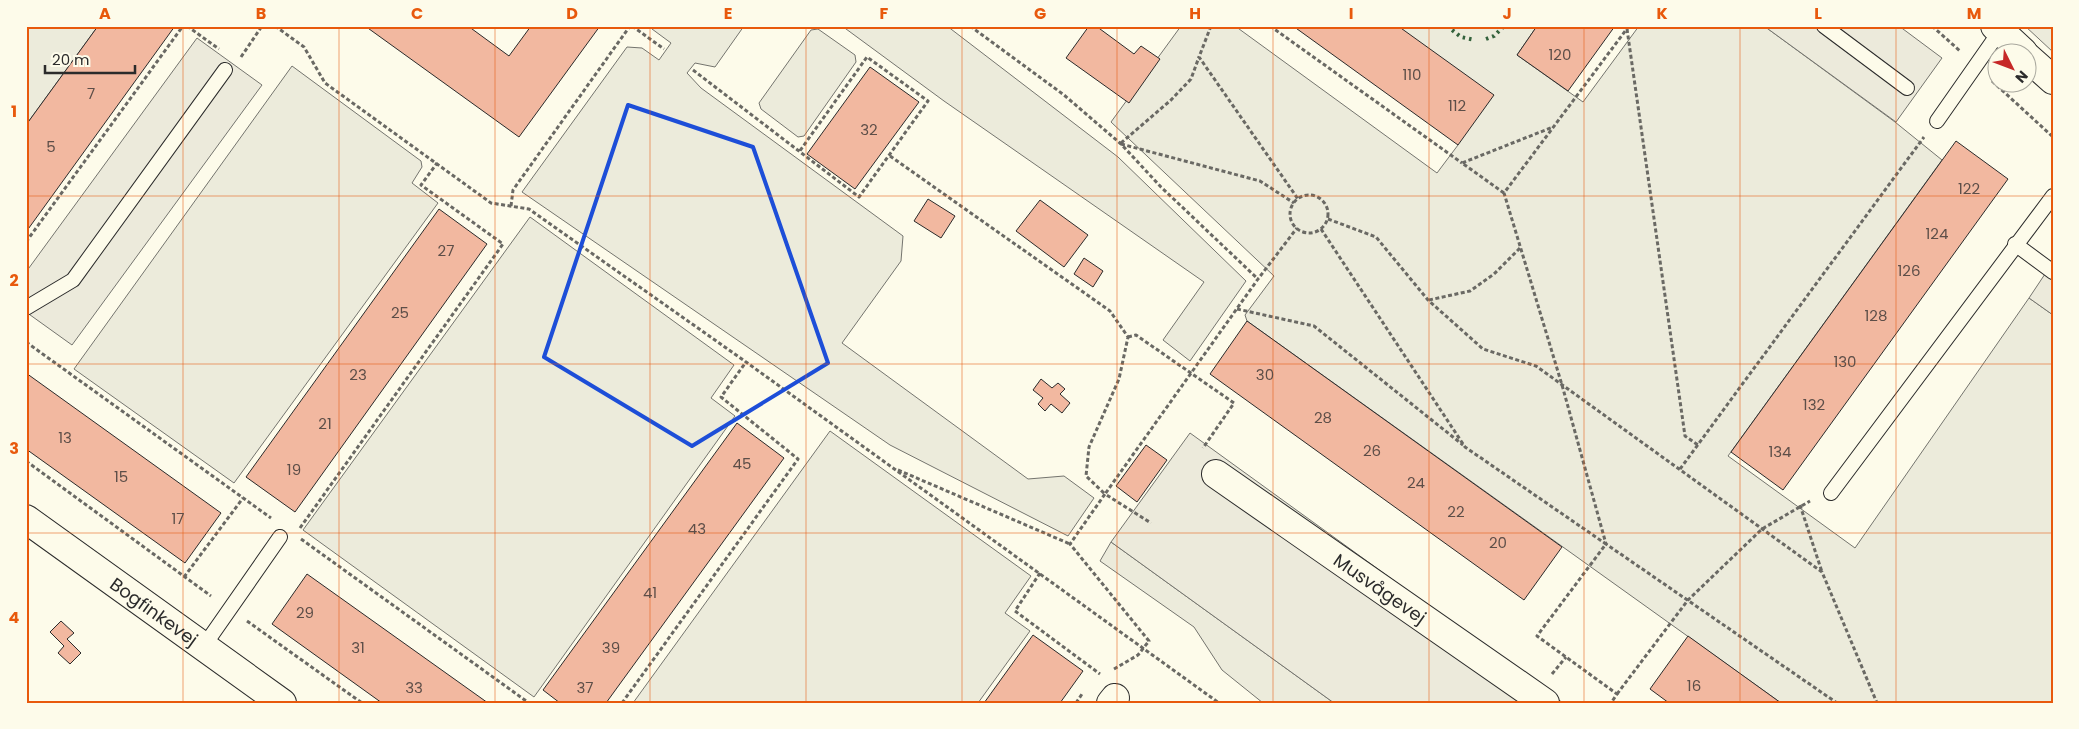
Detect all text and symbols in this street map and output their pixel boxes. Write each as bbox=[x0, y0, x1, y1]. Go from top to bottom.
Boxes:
text: A bbox=[99, 2, 111, 25]
text: B bbox=[256, 2, 266, 25]
text: C bbox=[411, 2, 423, 25]
text: D bbox=[566, 2, 578, 25]
text: E bbox=[724, 2, 732, 25]
text: F bbox=[880, 2, 889, 25]
text: G bbox=[1034, 2, 1046, 25]
text: H bbox=[1189, 2, 1201, 25]
text: I bbox=[1349, 2, 1353, 25]
text: J bbox=[1502, 2, 1512, 25]
text: K bbox=[1656, 2, 1668, 25]
text: L bbox=[1814, 2, 1822, 25]
text: M bbox=[1967, 2, 1981, 25]
scale bar bbox=[45, 42, 135, 74]
north arrow bbox=[1986, 42, 2036, 92]
house number: 120 bbox=[1549, 44, 1571, 65]
text: 20 m bbox=[52, 49, 90, 70]
house number: 110 bbox=[1402, 64, 1422, 85]
text: N bbox=[2011, 66, 2033, 87]
house number: 7 bbox=[87, 83, 95, 104]
house number: 112 bbox=[1448, 95, 1466, 116]
text: 1 bbox=[11, 100, 17, 123]
house number: 32 bbox=[860, 119, 878, 140]
house number: 5 bbox=[46, 136, 56, 157]
house number: 122 bbox=[1958, 178, 1980, 199]
house number: 124 bbox=[1926, 223, 1948, 244]
house number: 27 bbox=[438, 240, 454, 261]
house number: 126 bbox=[1898, 260, 1920, 281]
text: 2 bbox=[9, 269, 19, 292]
house number: 25 bbox=[391, 302, 409, 323]
house number: 128 bbox=[1865, 305, 1887, 326]
house number: 130 bbox=[1833, 351, 1857, 372]
house number: 23 bbox=[349, 364, 367, 385]
house number: 30 bbox=[1256, 364, 1274, 385]
house number: 132 bbox=[1803, 394, 1825, 415]
house number: 28 bbox=[1314, 407, 1332, 428]
house number: 21 bbox=[318, 413, 332, 434]
house number: 13 bbox=[58, 427, 72, 448]
text: 3 bbox=[9, 437, 19, 460]
house number: 26 bbox=[1363, 440, 1381, 461]
house number: 134 bbox=[1768, 441, 1792, 462]
house number: 45 bbox=[733, 453, 751, 474]
house number: 19 bbox=[287, 459, 301, 480]
house number: 15 bbox=[114, 466, 128, 487]
house number: 24 bbox=[1407, 472, 1425, 493]
house number: 22 bbox=[1447, 501, 1465, 522]
house number: 17 bbox=[172, 508, 185, 529]
house number: 43 bbox=[688, 518, 706, 539]
house number: 20 bbox=[1489, 532, 1507, 553]
street label: Musvågevej bbox=[1329, 547, 1432, 629]
street label: Bogfinkevej bbox=[105, 571, 203, 651]
house number: 41 bbox=[643, 582, 657, 603]
house number: 29 bbox=[296, 602, 314, 623]
text: 4 bbox=[9, 606, 20, 629]
house number: 31 bbox=[351, 637, 365, 658]
house number: 39 bbox=[602, 637, 620, 658]
house number: 16 bbox=[1687, 675, 1701, 696]
house number: 33 bbox=[405, 677, 423, 698]
house number: 37 bbox=[576, 677, 594, 698]

